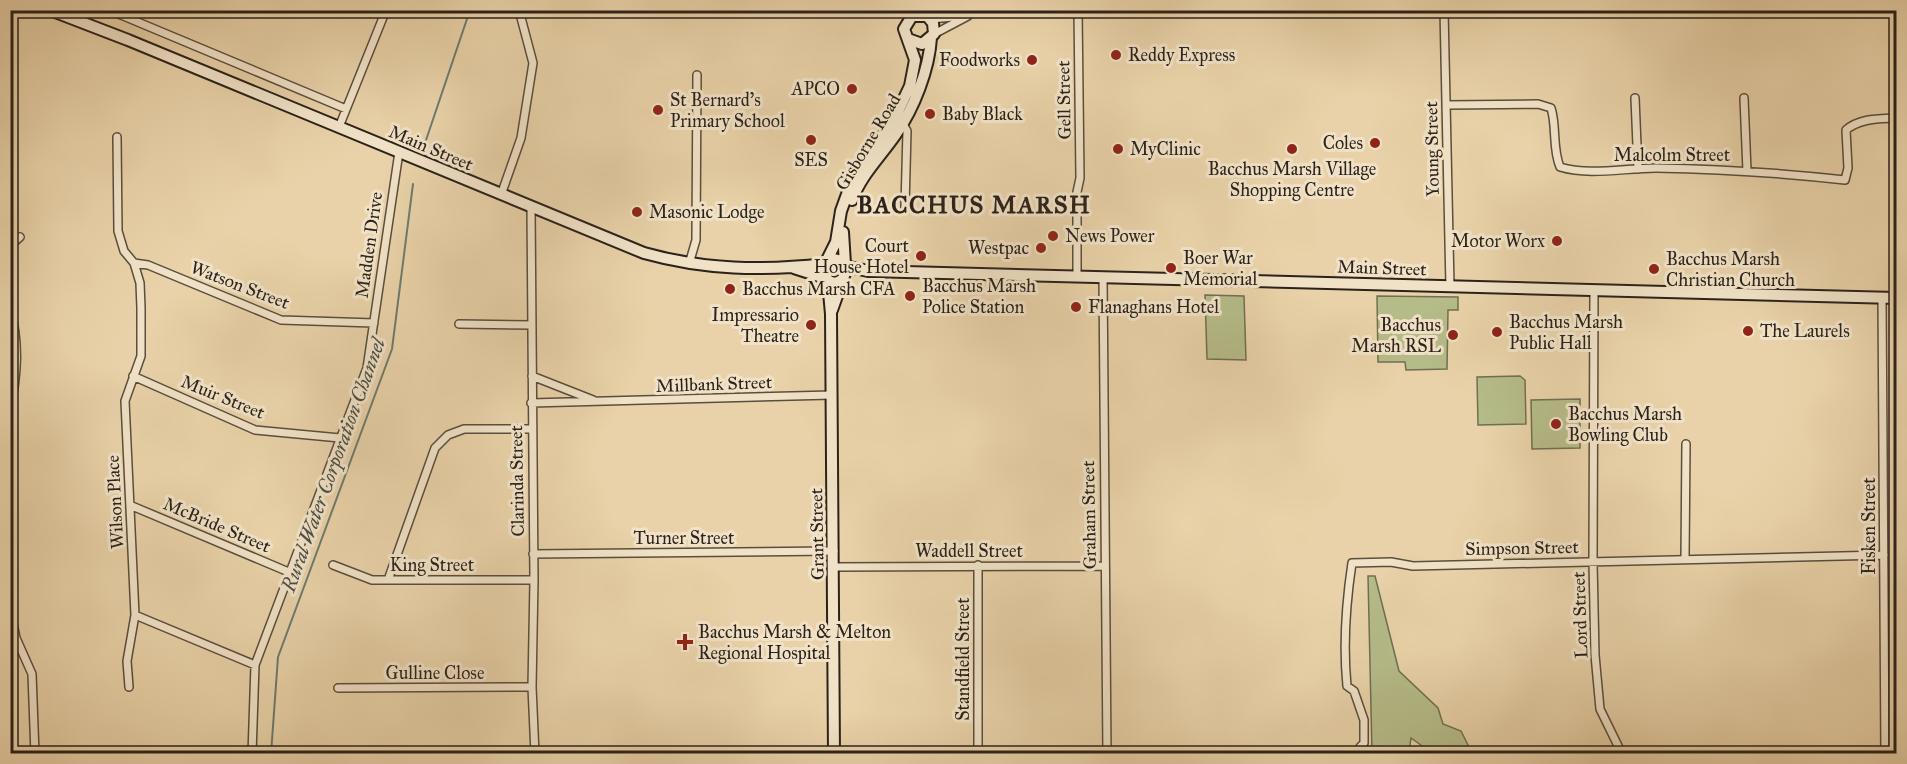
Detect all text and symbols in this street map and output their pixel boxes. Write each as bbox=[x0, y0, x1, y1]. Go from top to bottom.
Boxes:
place label: Reddy Express bbox=[1128, 44, 1235, 66]
marker: Reddy Express bbox=[1109, 48, 1123, 62]
place label: Foodworks bbox=[939, 49, 1020, 71]
marker: Foodworks bbox=[1025, 53, 1039, 67]
street label: Gell Street bbox=[1052, 60, 1076, 140]
place label: APCO bbox=[791, 78, 840, 100]
marker: APCO bbox=[845, 82, 859, 96]
place label: St Bernard's Primary School bbox=[670, 89, 785, 132]
street label: Gisborne Road bbox=[831, 90, 905, 194]
street label: Young Street bbox=[1420, 100, 1445, 197]
marker: St Bernard's Primary School bbox=[651, 103, 665, 117]
place label: Baby Black bbox=[942, 103, 1023, 125]
marker: Baby Black bbox=[923, 107, 937, 121]
street label: Main Street bbox=[386, 120, 477, 176]
place label: Coles bbox=[1323, 132, 1363, 154]
marker: SES bbox=[804, 133, 818, 147]
marker: Coles bbox=[1368, 136, 1382, 150]
place label: MyClinic bbox=[1130, 138, 1201, 160]
marker: MyClinic bbox=[1111, 142, 1125, 156]
marker: Bacchus Marsh Village Shopping Centre bbox=[1285, 142, 1299, 156]
street label: Malcolm Street bbox=[1614, 144, 1731, 166]
place label: SES bbox=[794, 149, 828, 171]
place label: Bacchus Marsh Village Shopping Centre bbox=[1208, 158, 1376, 202]
district label: BACCHUS MARSH bbox=[857, 190, 1091, 220]
street label: Madden Drive bbox=[351, 191, 387, 299]
place label: Masonic Lodge bbox=[649, 201, 764, 224]
marker: Masonic Lodge bbox=[630, 205, 644, 219]
place label: News Power bbox=[1065, 225, 1155, 247]
marker: News Power bbox=[1046, 229, 1060, 243]
place label: Motor Worx bbox=[1451, 230, 1545, 252]
marker: Motor Worx bbox=[1550, 234, 1564, 248]
place label: Court House Hotel bbox=[814, 235, 910, 278]
place label: Westpac bbox=[968, 237, 1029, 259]
marker: Westpac bbox=[1034, 241, 1048, 255]
place label: Boer War Memorial bbox=[1183, 247, 1257, 290]
place label: Bacchus Marsh Christian Church bbox=[1666, 248, 1795, 291]
marker: Court House Hotel bbox=[914, 249, 928, 263]
street label: Main Street bbox=[1337, 255, 1428, 281]
street label: Watson Street bbox=[187, 256, 293, 314]
marker: Boer War Memorial bbox=[1164, 261, 1178, 275]
marker: Bacchus Marsh Christian Church bbox=[1647, 262, 1661, 276]
place label: Bacchus Marsh Police Station bbox=[922, 275, 1036, 318]
place label: Bacchus Marsh CFA bbox=[742, 278, 895, 300]
marker: Bacchus Marsh CFA bbox=[723, 282, 737, 296]
marker: Bacchus Marsh Police Station bbox=[903, 289, 917, 303]
place label: Flanaghans Hotel bbox=[1088, 296, 1219, 319]
marker: Flanaghans Hotel bbox=[1069, 300, 1083, 314]
place label: Impressario Theatre bbox=[712, 304, 799, 347]
place label: Bacchus Marsh Public Hall bbox=[1509, 311, 1623, 354]
place label: Bacchus Marsh RSL bbox=[1351, 314, 1442, 357]
marker: Impressario Theatre bbox=[804, 318, 818, 332]
place label: The Laurels bbox=[1760, 320, 1850, 342]
marker: The Laurels bbox=[1741, 324, 1755, 338]
marker: Bacchus Marsh Public Hall bbox=[1490, 325, 1504, 339]
marker: Bacchus Marsh RSL bbox=[1446, 328, 1460, 342]
water label: Rural Water Corporation Channel bbox=[276, 334, 392, 596]
street label: Muir Street bbox=[178, 370, 269, 424]
street label: Millbank Street bbox=[656, 371, 773, 397]
place label: Bacchus Marsh Bowling Club bbox=[1568, 403, 1682, 447]
marker: Bacchus Marsh Bowling Club bbox=[1549, 417, 1563, 431]
street label: Clarinda Street bbox=[505, 424, 529, 537]
street label: Wilson Place bbox=[102, 454, 128, 550]
street label: Graham Street bbox=[1077, 460, 1101, 570]
street label: Fisken Street bbox=[1858, 477, 1880, 575]
street label: Grant Street bbox=[805, 487, 829, 580]
street label: McBride Street bbox=[160, 493, 275, 558]
street label: Turner Street bbox=[634, 527, 735, 549]
street label: Simpson Street bbox=[1465, 536, 1580, 560]
street label: Waddell Street bbox=[915, 540, 1023, 562]
street label: King Street bbox=[390, 554, 475, 577]
street label: Lord Street bbox=[1567, 571, 1593, 659]
street label: Standfield Street bbox=[952, 597, 974, 721]
place label: Bacchus Marsh & Melton Regional Hospital bbox=[698, 621, 891, 665]
marker: Bacchus Marsh & Melton Regional Hospital bbox=[676, 633, 694, 651]
street label: Gulline Close bbox=[386, 662, 484, 684]

